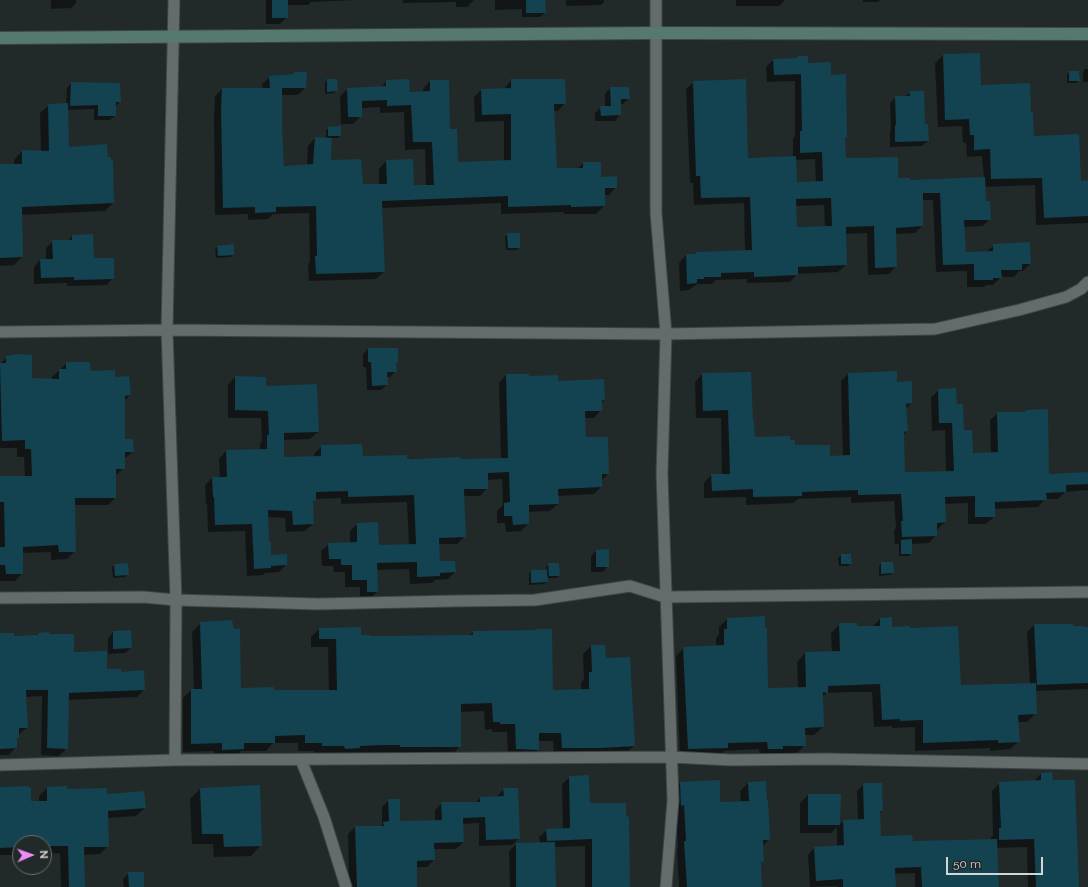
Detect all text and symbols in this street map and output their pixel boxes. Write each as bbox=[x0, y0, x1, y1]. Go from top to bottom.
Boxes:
north arrow bbox=[12, 835, 52, 875]
scale bar bbox=[948, 849, 1045, 875]
text: N bbox=[37, 850, 50, 859]
text: 50 m bbox=[953, 857, 981, 871]

